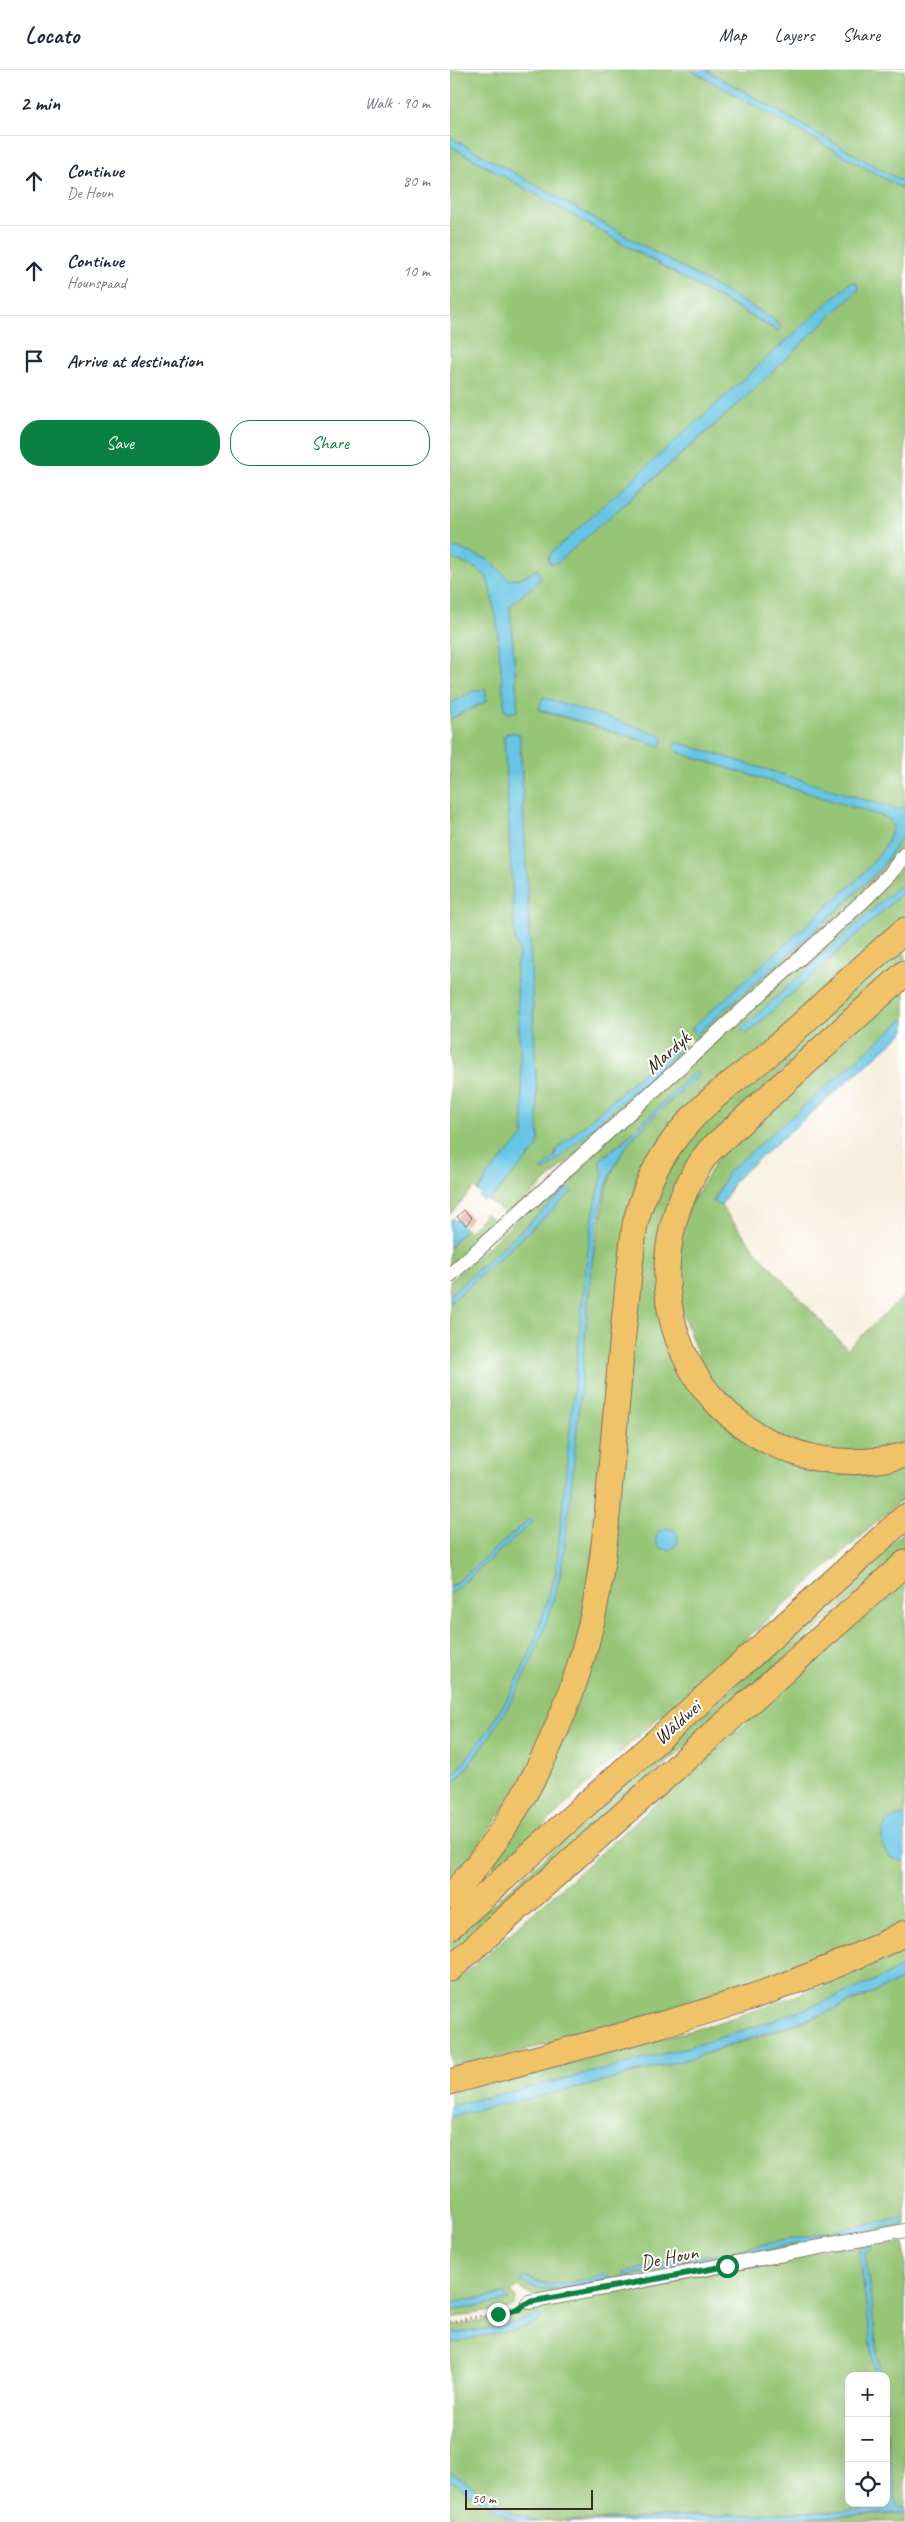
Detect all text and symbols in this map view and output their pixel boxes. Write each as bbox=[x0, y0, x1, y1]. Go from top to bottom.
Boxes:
text: Locato bbox=[25, 20, 79, 50]
text: Map bbox=[719, 24, 747, 46]
text: Layers bbox=[775, 24, 814, 46]
text: Share bbox=[842, 24, 880, 46]
text: 2 min bbox=[20, 90, 60, 116]
text: Walk · 90 m bbox=[365, 93, 430, 113]
text: Continue bbox=[67, 159, 124, 183]
icon: ahead bbox=[20, 167, 48, 195]
text: 80 m bbox=[403, 171, 430, 191]
text: De Houn bbox=[67, 183, 113, 203]
text: Continue bbox=[67, 249, 124, 273]
icon: ahead bbox=[20, 257, 48, 285]
text: 10 m bbox=[403, 261, 430, 281]
text: Hounspaad bbox=[67, 273, 126, 293]
icon: arrive bbox=[20, 347, 48, 375]
text: Arrive at destination bbox=[67, 349, 203, 373]
button: Save bbox=[20, 420, 220, 466]
button: Share bbox=[230, 420, 430, 466]
street label: Mardyk bbox=[640, 1024, 696, 1079]
street label: Wâldwei bbox=[649, 1693, 708, 1750]
street label: De Houn bbox=[638, 2240, 701, 2275]
route start bbox=[716, 2255, 739, 2278]
route end bbox=[487, 2303, 510, 2326]
map controls bbox=[845, 2372, 890, 2507]
button: + bbox=[845, 2372, 890, 2417]
button: − bbox=[845, 2417, 890, 2462]
button: locate bbox=[845, 2462, 890, 2507]
scale bar bbox=[465, 2487, 592, 2510]
text: 50 m bbox=[472, 2490, 496, 2507]

